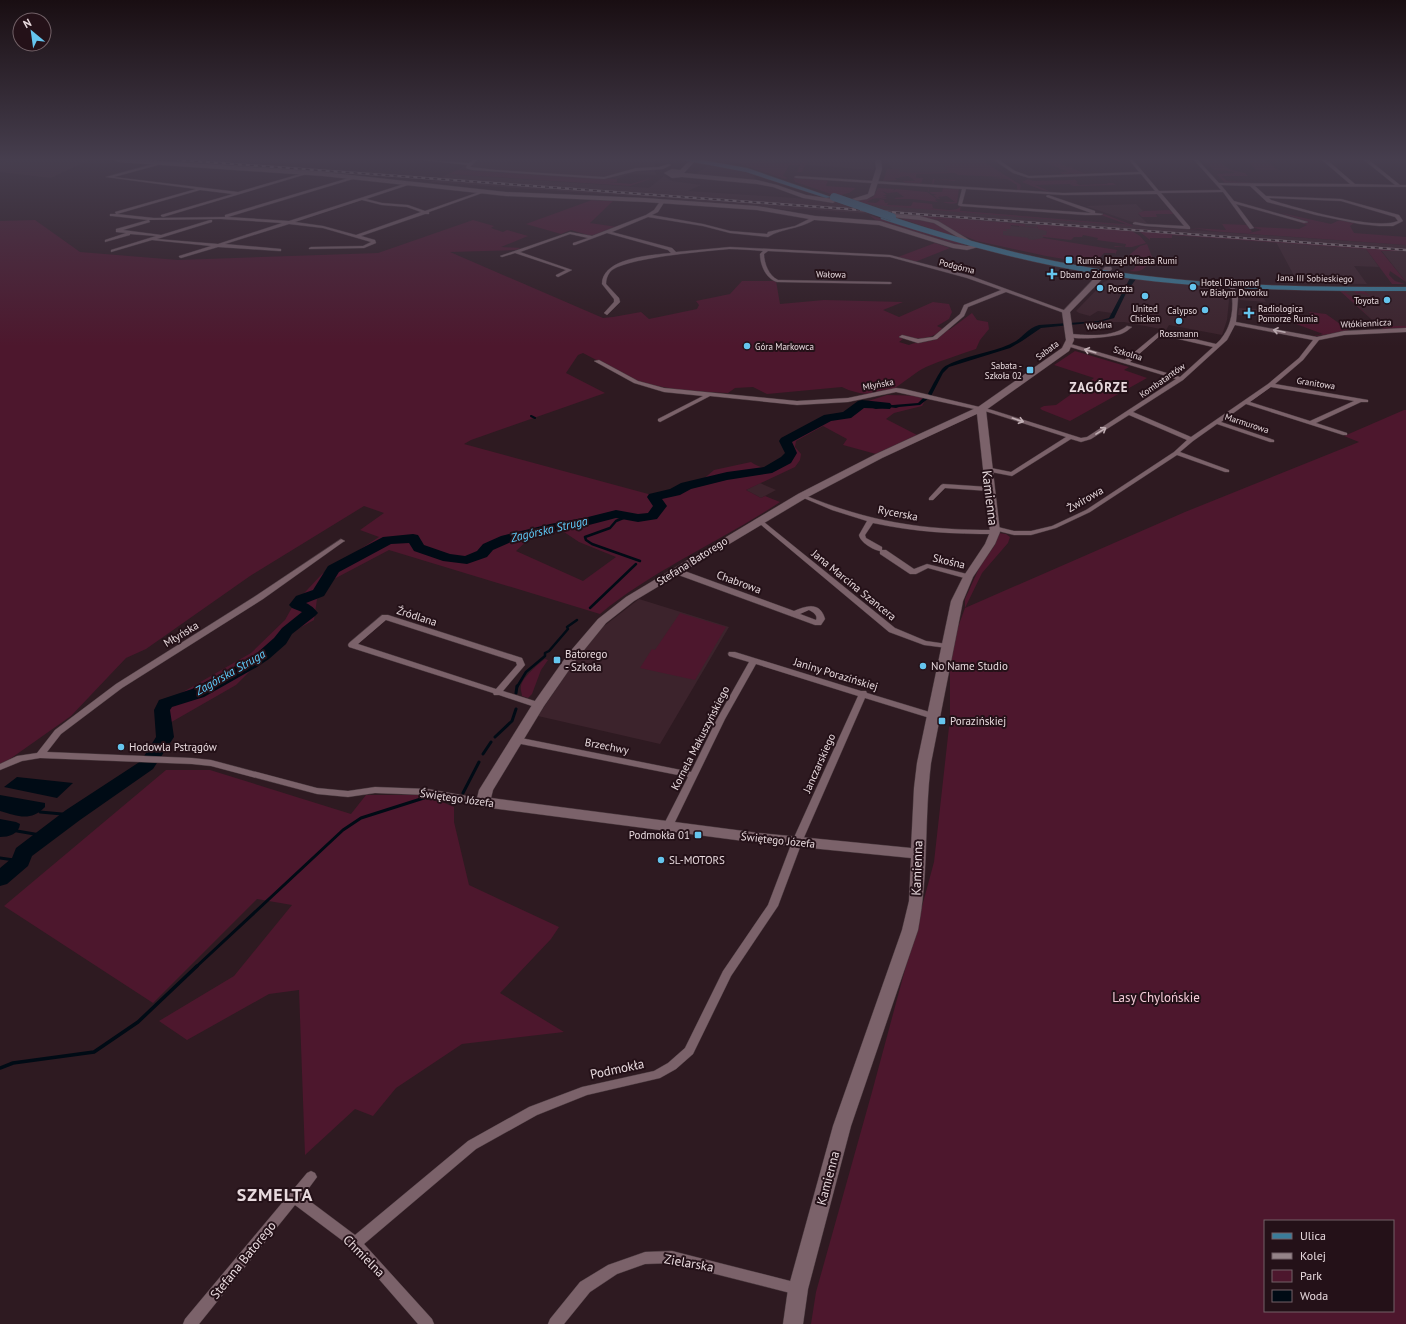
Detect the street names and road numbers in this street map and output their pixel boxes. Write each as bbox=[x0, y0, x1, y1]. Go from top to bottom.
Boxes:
street label: Podgórna bbox=[938, 256, 976, 276]
street label: Wałowa bbox=[816, 268, 846, 280]
street label: Jana III Sobieskiego bbox=[1276, 272, 1353, 284]
street label: Włókiennicza bbox=[1340, 316, 1392, 330]
street label: Wodna bbox=[1086, 318, 1112, 332]
street label: Sabata bbox=[1033, 338, 1061, 362]
street label: Szkolna bbox=[1112, 343, 1144, 363]
street label: Kombatantów bbox=[1137, 360, 1187, 400]
street label: Granitowa bbox=[1296, 375, 1336, 391]
street label: Młyńska bbox=[862, 376, 894, 392]
street label: Marmurowa bbox=[1224, 411, 1270, 435]
street label: Kamienna bbox=[978, 470, 1002, 526]
street label: Żwirowa bbox=[1064, 483, 1106, 515]
street label: Rycerska bbox=[877, 502, 919, 524]
street label: Stefana Batorego bbox=[654, 534, 730, 588]
street label: Jana Marcina Szancera bbox=[808, 546, 899, 623]
street label: Skośna bbox=[931, 550, 967, 572]
street label: Chabrowa bbox=[715, 567, 763, 597]
street label: Źródlana bbox=[395, 603, 439, 629]
street label: Młyńska bbox=[161, 618, 201, 650]
street label: Janiny Porazińskiej bbox=[791, 654, 880, 693]
street label: Kornela Makuszyńskiego bbox=[668, 683, 732, 792]
street label: Janczarskiego bbox=[799, 731, 838, 796]
street label: Brzechwy bbox=[584, 735, 631, 757]
street label: Świętego Józefa bbox=[419, 786, 495, 810]
street label: Świętego Józefa bbox=[740, 829, 816, 851]
street label: Kamienna bbox=[908, 840, 926, 896]
street label: Podmokła bbox=[588, 1055, 646, 1083]
street label: Kamienna bbox=[813, 1149, 843, 1207]
street label: Stefana Batorego bbox=[206, 1218, 280, 1302]
street label: Chmielna bbox=[339, 1231, 389, 1281]
street label: Zielarska bbox=[663, 1250, 715, 1276]

